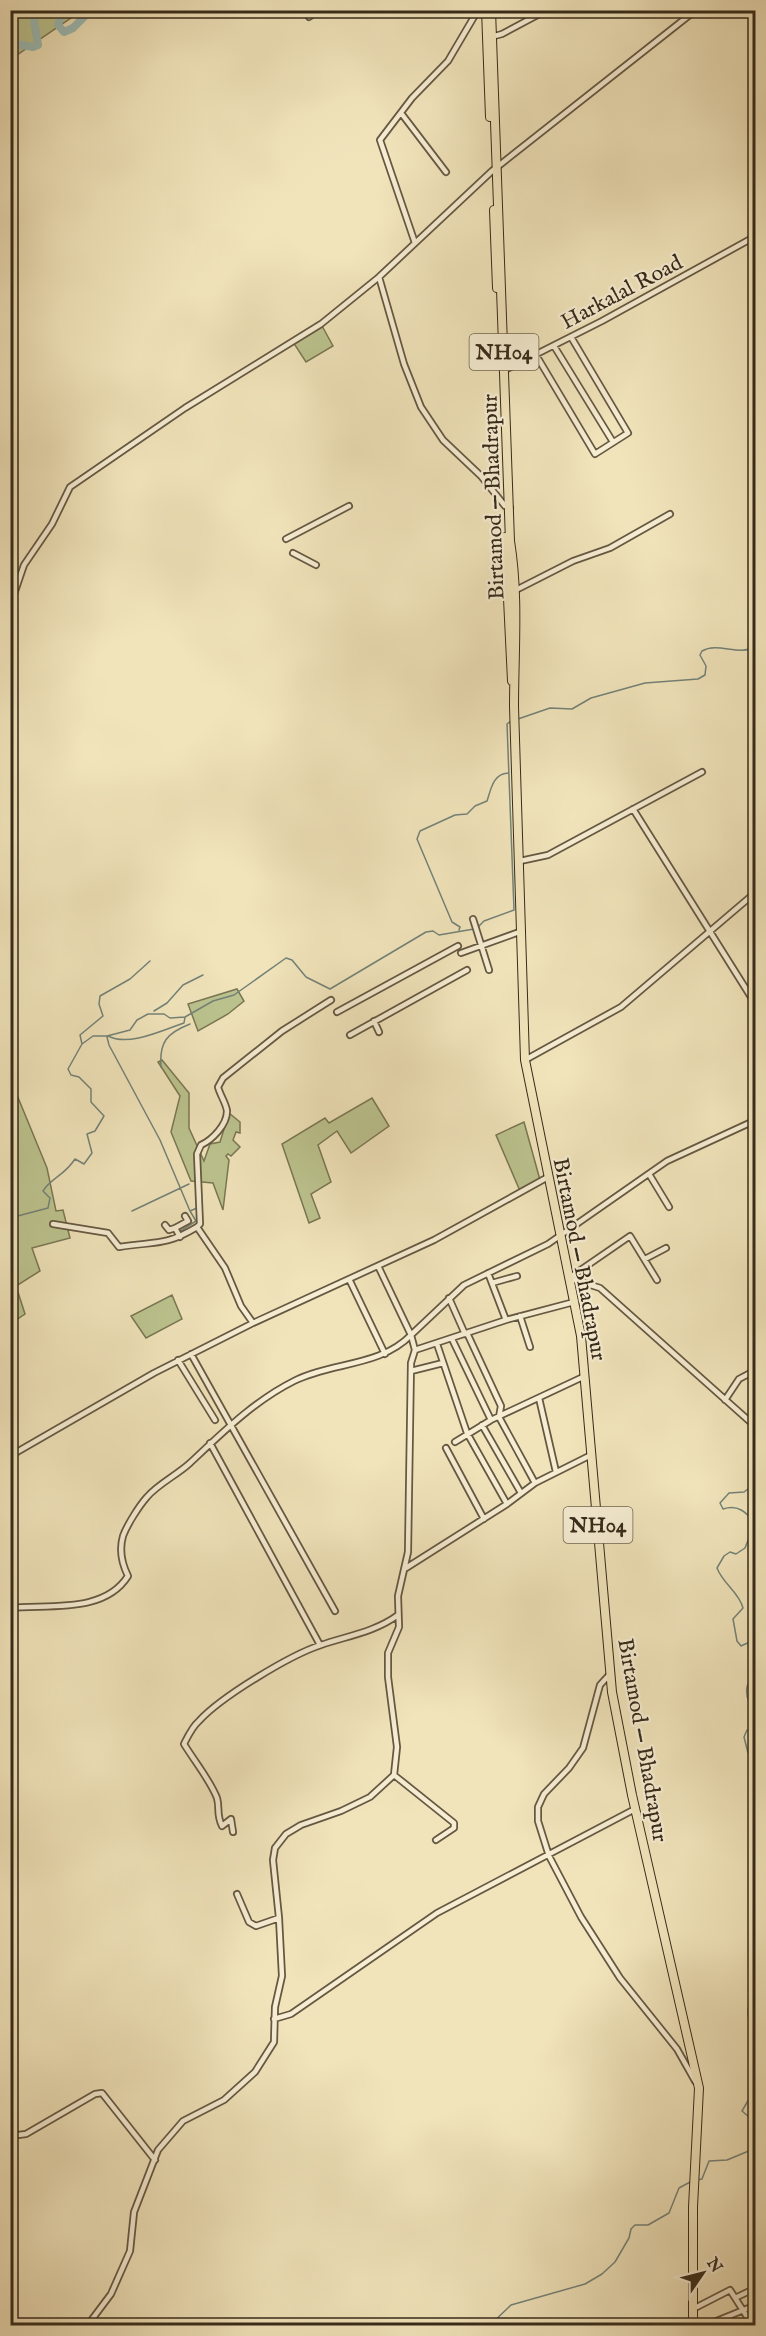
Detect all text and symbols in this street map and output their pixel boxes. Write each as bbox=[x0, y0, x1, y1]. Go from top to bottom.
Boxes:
street label: Harkalal Road bbox=[556, 249, 688, 337]
road number: NH04 bbox=[470, 334, 538, 370]
street label: Birtamod — Bhadrapur bbox=[476, 393, 512, 600]
street label: Birtamod — Bhadrapur bbox=[546, 1156, 612, 1363]
road number: NH04 bbox=[564, 1507, 632, 1543]
street label: Birtamod — Bhadrapur bbox=[610, 1636, 674, 1844]
north arrow bbox=[673, 2243, 733, 2303]
text: N bbox=[701, 2253, 726, 2277]

